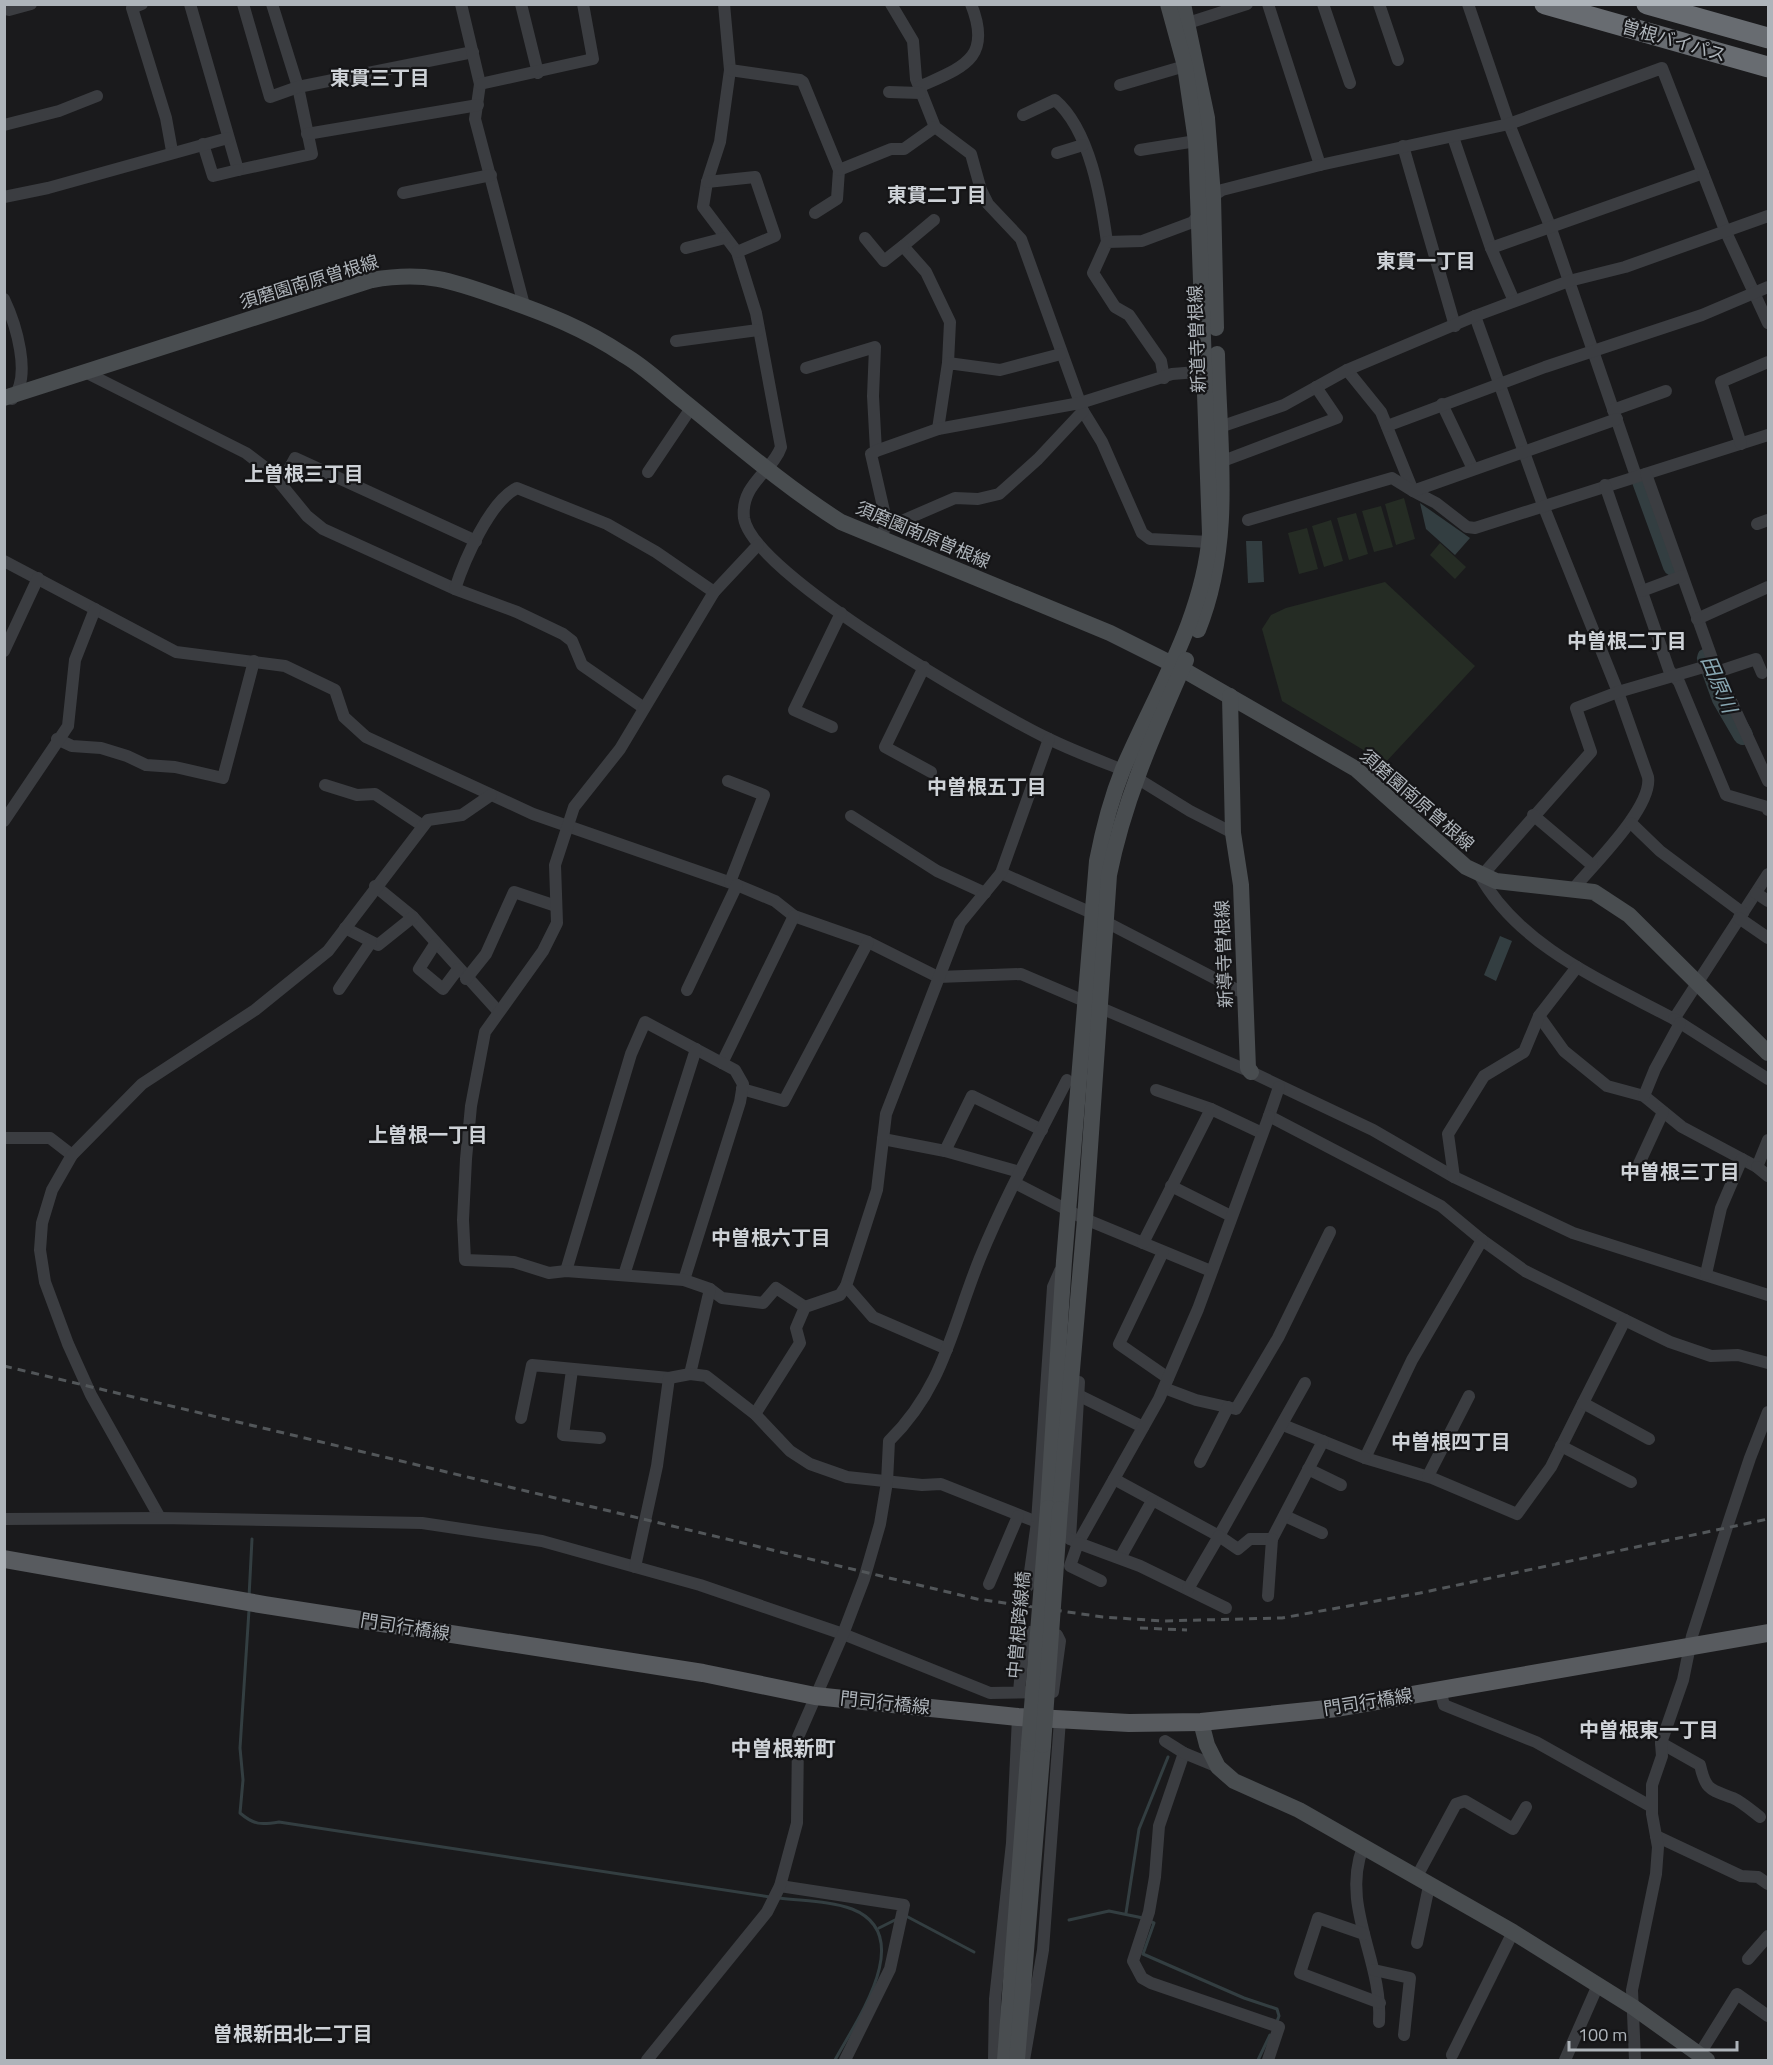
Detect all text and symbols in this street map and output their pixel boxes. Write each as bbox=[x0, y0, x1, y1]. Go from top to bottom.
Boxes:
street label: 曽根バイパス bbox=[1619, 13, 1730, 68]
district label: 東貫三丁目 bbox=[330, 62, 430, 93]
district label: 東貫二丁目 bbox=[887, 179, 987, 210]
district label: 東貫一丁目 bbox=[1376, 245, 1476, 276]
street label: 須磨園南原曽根線 bbox=[236, 248, 382, 315]
street label: 新道寺曽根線 bbox=[1181, 285, 1212, 393]
district label: 上曽根三丁目 bbox=[244, 458, 364, 489]
street label: 須磨園南原曽根線 bbox=[852, 494, 995, 575]
district label: 中曽根二丁目 bbox=[1567, 625, 1687, 656]
water label: 田原川 bbox=[1693, 650, 1746, 719]
street label: 須磨園南原曽根線 bbox=[1354, 742, 1481, 857]
district label: 中曽根五丁目 bbox=[927, 771, 1047, 802]
street label: 新導寺曽根線 bbox=[1208, 900, 1239, 1008]
district label: 上曽根一丁目 bbox=[368, 1119, 488, 1150]
district label: 中曽根三丁目 bbox=[1620, 1156, 1740, 1187]
district label: 中曽根六丁目 bbox=[711, 1222, 831, 1253]
district label: 中曽根四丁目 bbox=[1391, 1426, 1511, 1457]
street label: 中曽根跨線橋 bbox=[1000, 1570, 1037, 1680]
street label: 門司行橋線 bbox=[359, 1606, 452, 1647]
street label: 門司行橋線 bbox=[1321, 1681, 1414, 1722]
street label: 門司行橋線 bbox=[839, 1684, 931, 1721]
district label: 中曽根東一丁目 bbox=[1579, 1714, 1719, 1745]
district label: 中曽根新町 bbox=[731, 1732, 836, 1764]
scale bar bbox=[1569, 2014, 1737, 2052]
district label: 曽根新田北二丁目 bbox=[213, 2018, 373, 2049]
text: 100 m bbox=[1578, 2021, 1627, 2048]

